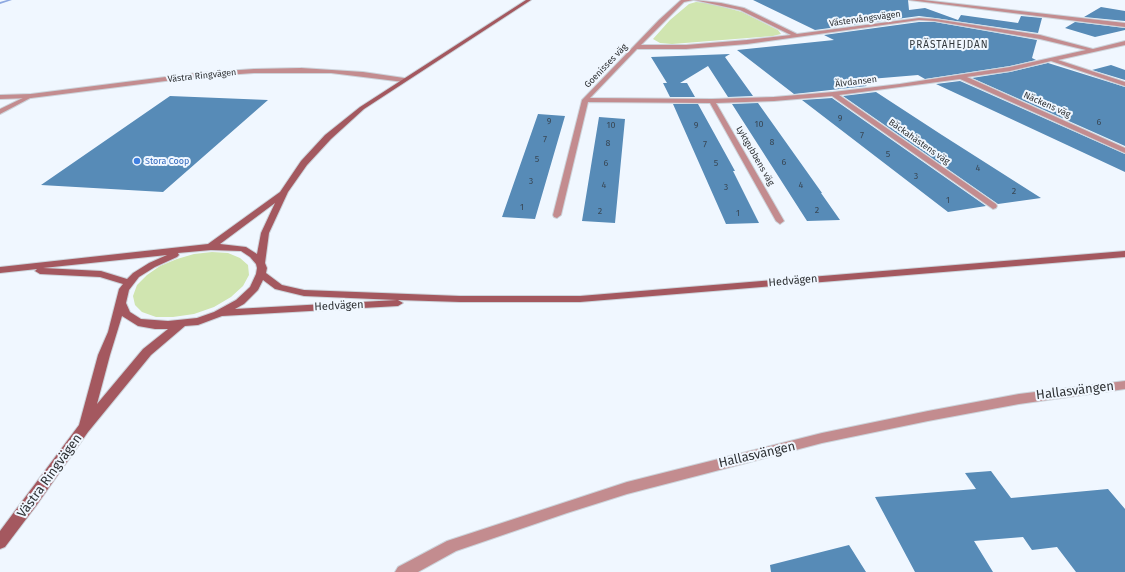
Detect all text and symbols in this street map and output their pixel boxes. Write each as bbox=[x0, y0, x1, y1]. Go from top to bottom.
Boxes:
street label: Västervångsvägen bbox=[829, 9, 901, 29]
district label: PRÄSTAHEJDAN bbox=[909, 39, 989, 51]
street label: Goenisses väg bbox=[582, 42, 630, 90]
street label: Västra Ringvägen bbox=[167, 67, 237, 85]
street label: Älvdansen bbox=[834, 74, 878, 90]
street label: Näckens väg bbox=[1022, 90, 1072, 120]
house number: 9 bbox=[838, 113, 842, 123]
house number: 9 bbox=[547, 116, 551, 126]
street label: Bäckahästens väg bbox=[886, 117, 952, 167]
house number: 6 bbox=[1097, 117, 1101, 127]
house number: 10 bbox=[755, 119, 763, 129]
house number: 10 bbox=[607, 120, 615, 130]
house number: 9 bbox=[694, 120, 698, 130]
street label: Lyktgubbens väg bbox=[734, 124, 776, 188]
house number: 7 bbox=[860, 130, 864, 140]
house number: 7 bbox=[543, 134, 547, 144]
house number: 8 bbox=[770, 137, 774, 147]
house number: 8 bbox=[606, 138, 610, 148]
house number: 7 bbox=[703, 139, 707, 149]
house number: 5 bbox=[886, 149, 890, 159]
house number: 5 bbox=[535, 154, 539, 164]
marker: Stora Coop bbox=[132, 156, 142, 166]
place label: Stora Coop bbox=[145, 156, 189, 166]
house number: 6 bbox=[782, 157, 786, 167]
house number: 6 bbox=[604, 158, 608, 168]
house number: 5 bbox=[714, 158, 718, 168]
house number: 4 bbox=[976, 163, 980, 173]
house number: 3 bbox=[914, 171, 918, 181]
house number: 3 bbox=[529, 176, 533, 186]
house number: 4 bbox=[602, 180, 606, 190]
house number: 4 bbox=[799, 180, 803, 190]
house number: 3 bbox=[724, 182, 728, 192]
house number: 2 bbox=[1012, 186, 1016, 196]
house number: 1 bbox=[946, 195, 950, 205]
house number: 1 bbox=[520, 202, 524, 212]
house number: 2 bbox=[815, 205, 819, 215]
house number: 2 bbox=[598, 206, 602, 216]
house number: 1 bbox=[736, 208, 740, 218]
street label: Hedvägen bbox=[768, 272, 818, 290]
street label: Hedvägen bbox=[314, 298, 364, 314]
street label: Hallasvängen bbox=[1035, 378, 1115, 404]
street label: Västra Ringvägen bbox=[14, 431, 86, 521]
street label: Hallasvängen bbox=[717, 439, 797, 471]

